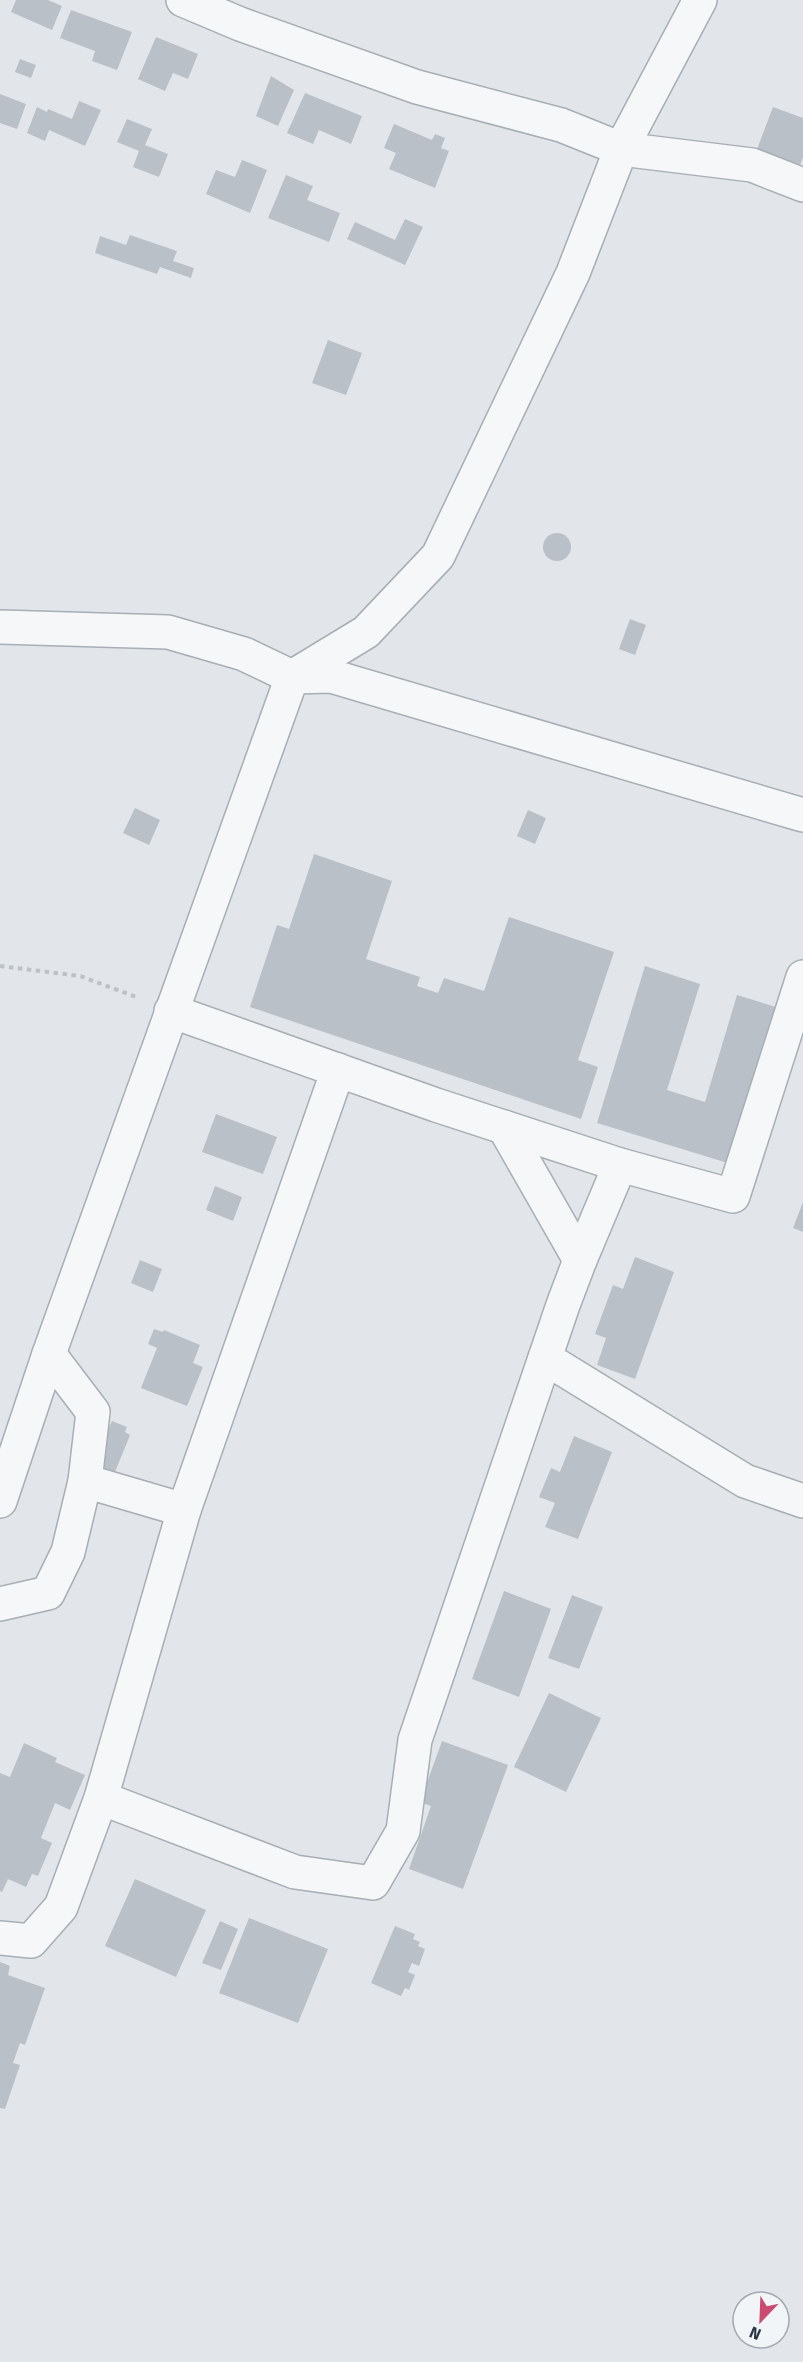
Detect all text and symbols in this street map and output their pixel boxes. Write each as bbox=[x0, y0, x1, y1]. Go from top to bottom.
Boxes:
north arrow bbox=[731, 2290, 791, 2350]
text: N bbox=[747, 2323, 764, 2344]

